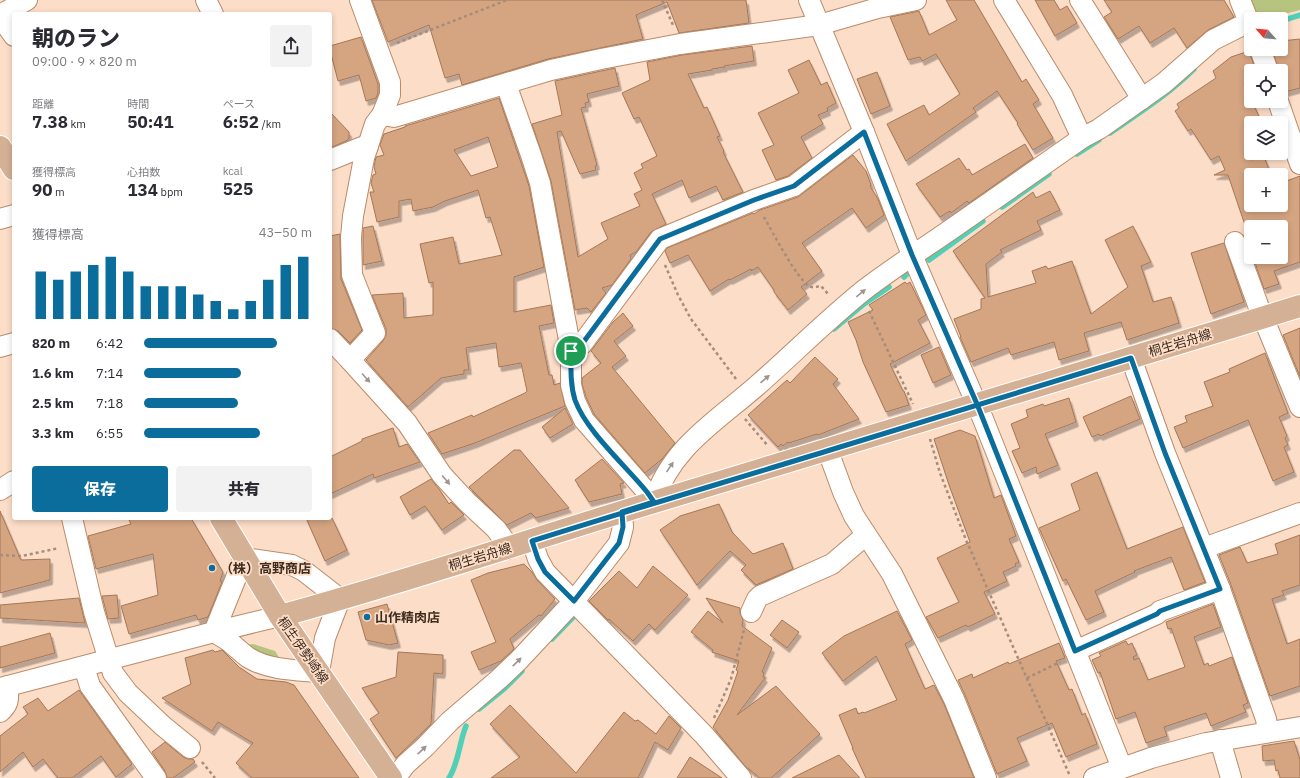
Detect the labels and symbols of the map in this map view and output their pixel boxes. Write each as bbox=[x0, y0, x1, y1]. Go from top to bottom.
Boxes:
north arrow bbox=[1244, 12, 1288, 56]
one-way arrow bbox=[856, 288, 867, 297]
street label: 桐生岩舟線 bbox=[1146, 325, 1214, 361]
pin bbox=[554, 334, 588, 368]
one-way arrow bbox=[362, 372, 371, 383]
one-way arrow bbox=[759, 375, 770, 384]
one-way arrow bbox=[666, 462, 674, 473]
one-way arrow bbox=[442, 474, 451, 485]
street label: 桐生岩舟線 bbox=[446, 539, 514, 575]
place label: （株）高野商店 bbox=[220, 560, 311, 577]
marker: （株）高野商店 bbox=[207, 563, 217, 573]
place label: 山作精肉店 bbox=[375, 609, 440, 626]
marker: 山作精肉店 bbox=[362, 612, 372, 622]
street label: 桐生伊勢崎線 bbox=[274, 613, 332, 687]
one-way arrow bbox=[512, 657, 522, 667]
one-way arrow bbox=[417, 746, 427, 755]

